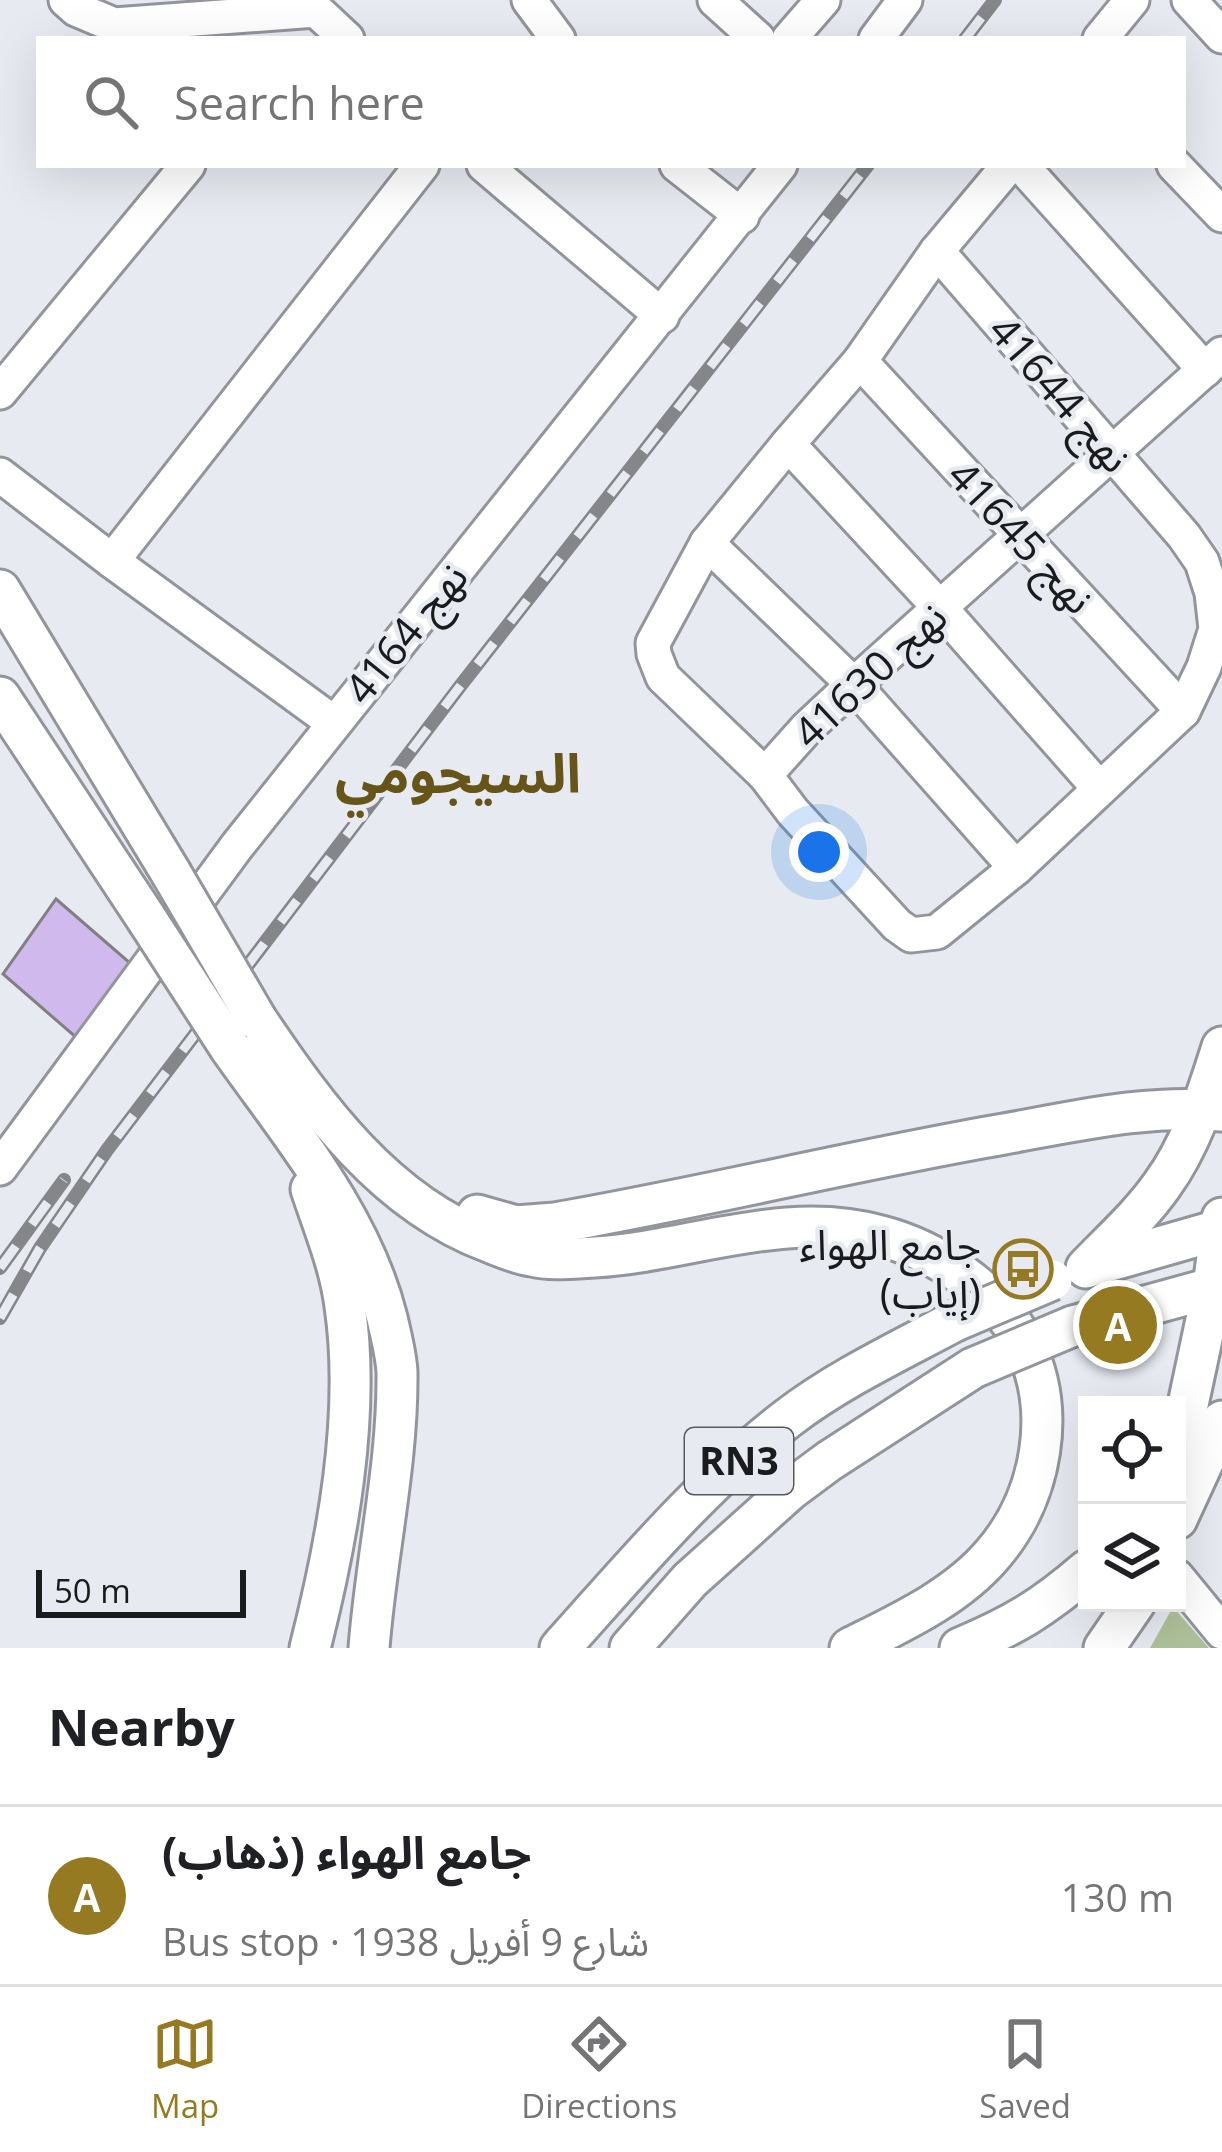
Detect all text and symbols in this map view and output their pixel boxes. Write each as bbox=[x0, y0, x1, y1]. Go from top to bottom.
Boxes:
search box bbox=[36, 36, 1186, 168]
icon: search bbox=[78, 69, 144, 135]
text: Search here bbox=[174, 72, 425, 133]
street label: نهج 41644 bbox=[973, 302, 1145, 487]
street label: نهج 41645 bbox=[933, 447, 1108, 629]
street label: نهج 4164 bbox=[330, 549, 483, 718]
street label: نهج 41630 bbox=[780, 588, 962, 763]
district label: السيجومي bbox=[335, 735, 581, 818]
your location bbox=[789, 822, 849, 882]
place label: جامع الهواء (إياب) bbox=[799, 1215, 981, 1321]
bus stop icon: جامع الهواء (إياب) bbox=[992, 1238, 1054, 1300]
pin: A bbox=[1079, 1280, 1157, 1370]
map controls bbox=[1078, 1396, 1186, 1612]
button: locate bbox=[1078, 1396, 1186, 1504]
road number: RN3 bbox=[685, 1428, 793, 1494]
button: layers bbox=[1078, 1504, 1186, 1612]
scale bar bbox=[36, 1564, 246, 1617]
text: 50 m bbox=[54, 1568, 131, 1613]
text: Nearby bbox=[48, 1691, 235, 1761]
text: جامع الهواء (ذهاب) bbox=[162, 1821, 531, 1882]
text: A bbox=[74, 1870, 100, 1923]
text: 130 m bbox=[1061, 1870, 1174, 1923]
text: Bus stop · شارع 9 أفريل 1938 bbox=[162, 1914, 649, 1967]
tab: Map bbox=[151, 2011, 219, 2128]
tab: Directions bbox=[521, 2011, 677, 2128]
tab: Saved bbox=[979, 2011, 1071, 2128]

